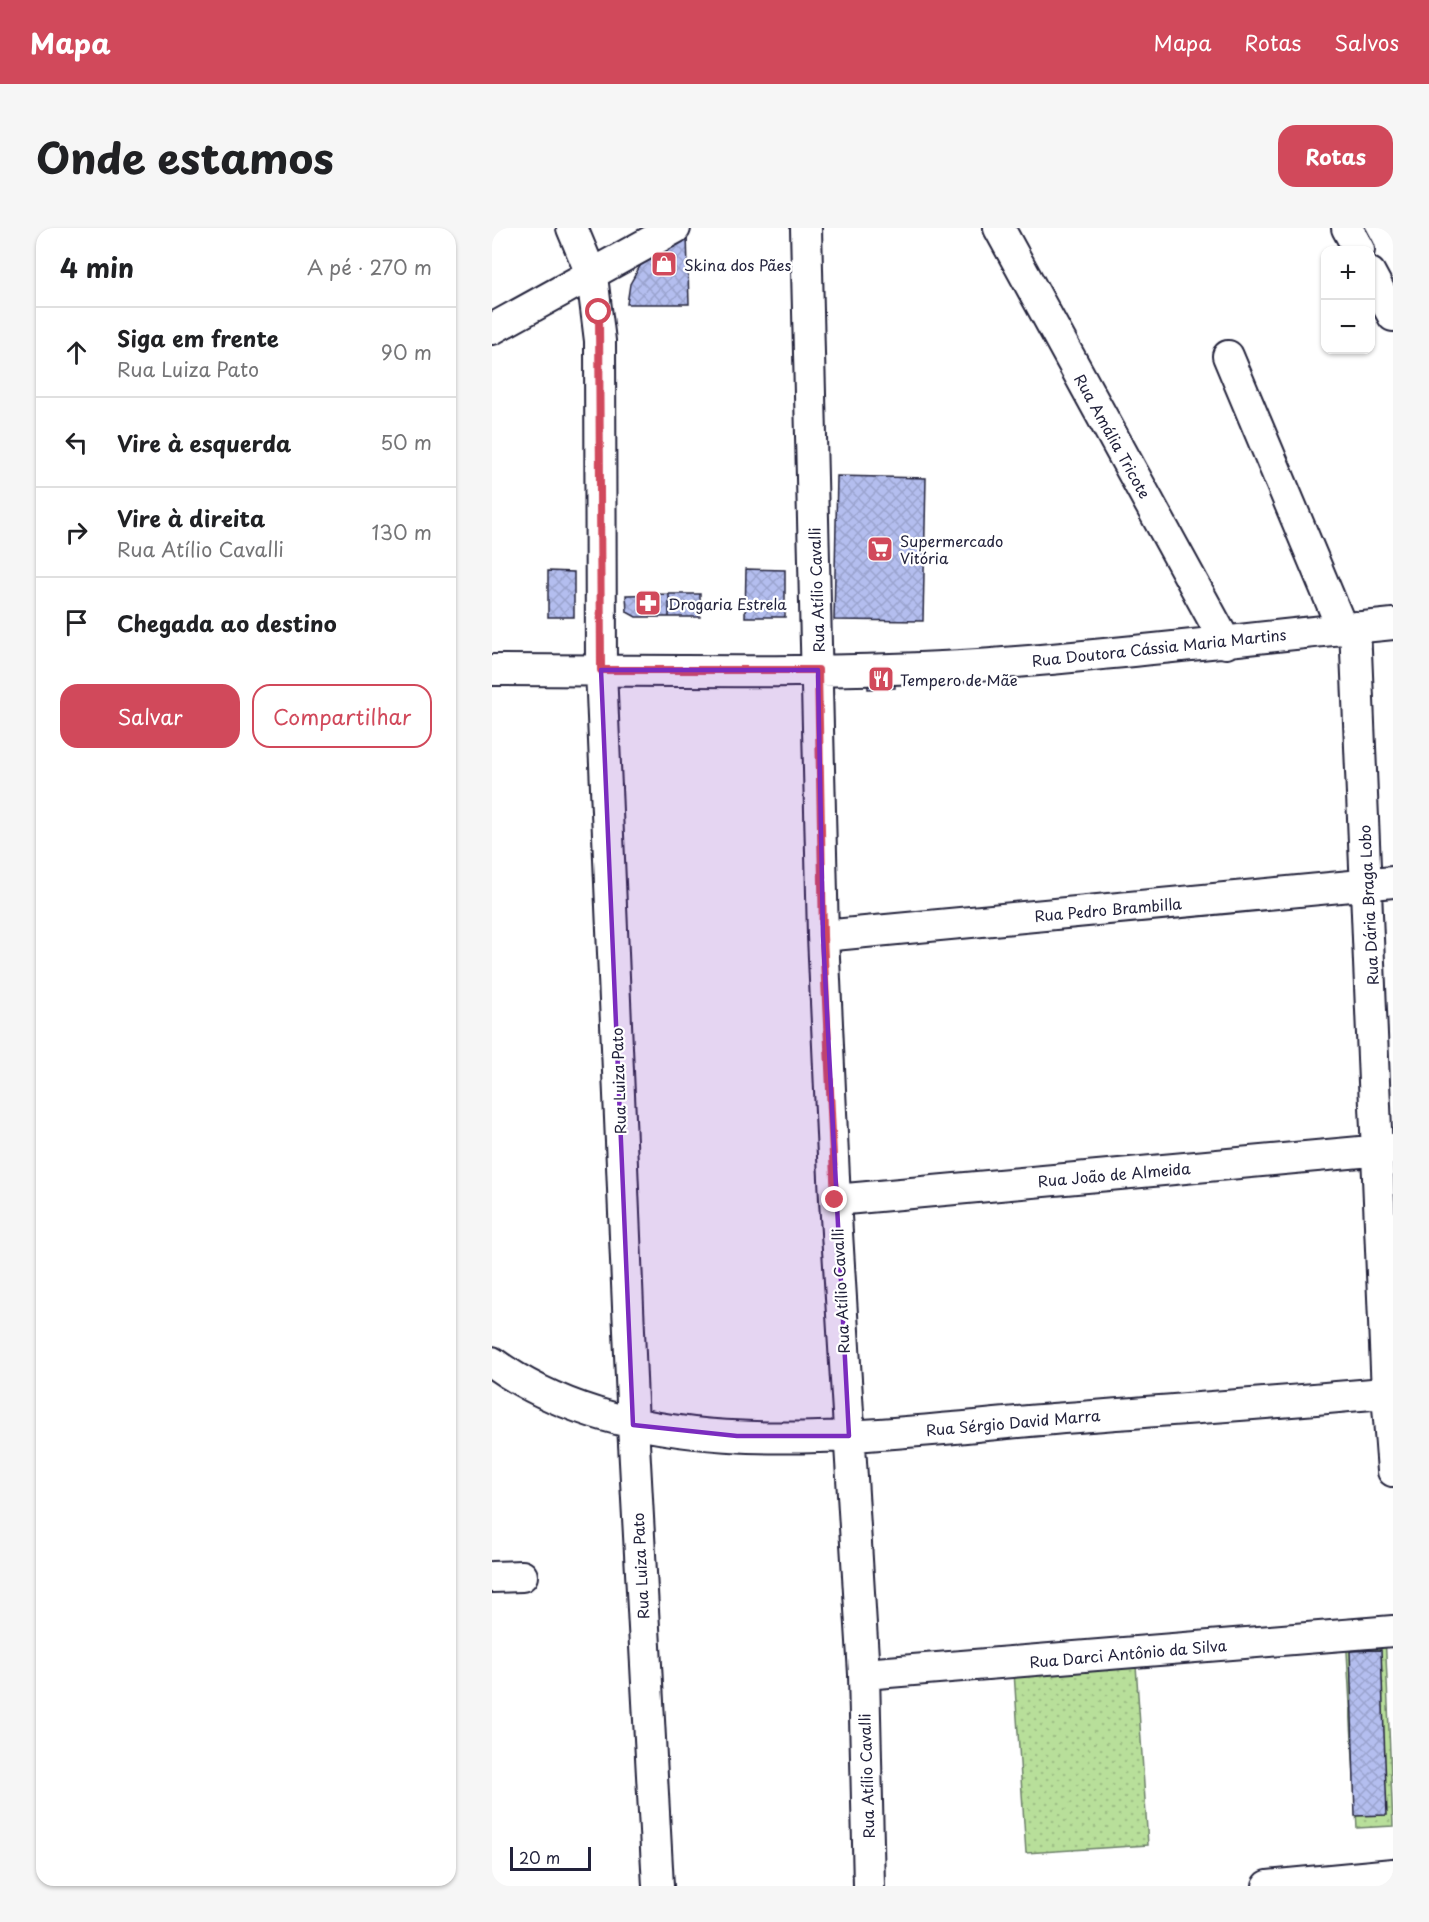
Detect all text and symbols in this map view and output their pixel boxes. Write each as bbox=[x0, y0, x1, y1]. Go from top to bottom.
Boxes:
text: Mapa bbox=[30, 21, 111, 64]
text: Mapa bbox=[1154, 26, 1211, 58]
text: Rotas bbox=[1244, 26, 1301, 58]
text: Salvos bbox=[1334, 26, 1399, 58]
text: Onde estamos bbox=[36, 125, 334, 188]
button: Rotas bbox=[1278, 125, 1393, 187]
map controls bbox=[1321, 246, 1375, 354]
button: + bbox=[1321, 246, 1375, 300]
text: 4 min bbox=[60, 248, 134, 287]
shop icon: Skina dos Pães bbox=[649, 249, 679, 279]
text: A pé · 270 m bbox=[307, 252, 432, 282]
place label: Skina dos Pães bbox=[684, 253, 791, 276]
route start bbox=[585, 298, 611, 324]
button: − bbox=[1321, 300, 1375, 354]
text: Siga em frente bbox=[117, 321, 279, 354]
icon: ahead bbox=[60, 336, 93, 369]
text: 90 m bbox=[381, 337, 432, 367]
text: Rua Luiza Pato bbox=[117, 354, 259, 384]
street label: Rua Amália Tricote bbox=[1069, 370, 1157, 503]
icon: left bbox=[60, 426, 93, 459]
text: Vire à esquerda bbox=[117, 426, 291, 459]
text: 50 m bbox=[380, 427, 432, 457]
text: Vire à direita bbox=[117, 501, 265, 534]
icon: right bbox=[60, 516, 93, 549]
text: 130 m bbox=[372, 517, 432, 547]
street label: Rua Atílio Cavalli bbox=[802, 527, 830, 653]
place label: Supermercado Vitória bbox=[900, 529, 1003, 569]
text: Rua Atílio Cavalli bbox=[117, 534, 284, 564]
supermarket icon: Supermercado Vitória bbox=[865, 534, 895, 564]
pharmacy icon: Drogaria Estrela bbox=[633, 588, 663, 618]
place label: Drogaria Estrela bbox=[668, 592, 787, 615]
icon: arrive bbox=[60, 606, 93, 639]
text: Chegada ao destino bbox=[117, 606, 337, 639]
street label: Rua Doutora Cássia Maria Martins bbox=[1031, 622, 1288, 672]
restaurant icon: Tempero de Mãe bbox=[866, 664, 896, 694]
place label: Tempero de Mãe bbox=[900, 668, 1018, 691]
button: Salvar bbox=[60, 684, 240, 748]
button: Compartilhar bbox=[252, 684, 432, 748]
street label: Rua Dária Braga Lobo bbox=[1352, 824, 1384, 986]
street label: Rua Pedro Brambilla bbox=[1033, 891, 1183, 927]
street label: Rua Luiza Pato bbox=[605, 1027, 631, 1135]
street label: Rua João de Almeida bbox=[1037, 1156, 1192, 1192]
route end bbox=[821, 1186, 847, 1212]
street label: Rua Atílio Cavalli bbox=[825, 1228, 855, 1354]
street label: Rua Sérgio David Marra bbox=[925, 1403, 1102, 1441]
street label: Rua Luiza Pato bbox=[626, 1512, 654, 1620]
street label: Rua Darci Antônio da Silva bbox=[1028, 1633, 1228, 1673]
street label: Rua Atílio Cavalli bbox=[852, 1713, 880, 1839]
scale bar bbox=[510, 1844, 591, 1872]
text: 20 m bbox=[519, 1845, 560, 1869]

